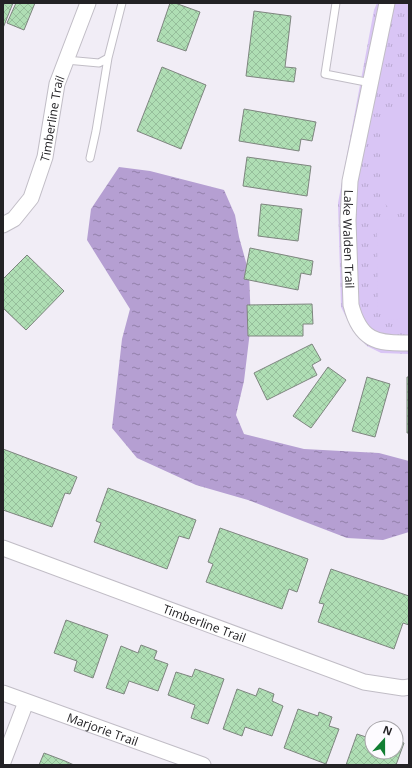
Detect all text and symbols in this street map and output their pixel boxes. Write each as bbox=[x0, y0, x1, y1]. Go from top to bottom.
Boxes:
street label: Timberline Trail bbox=[35, 73, 68, 164]
street label: Lake Walden Trail bbox=[339, 189, 359, 289]
street label: Timberline Trail bbox=[161, 600, 248, 646]
street label: Marjorie Trail bbox=[65, 708, 141, 750]
north arrow bbox=[364, 720, 404, 760]
text: N bbox=[381, 722, 395, 739]

